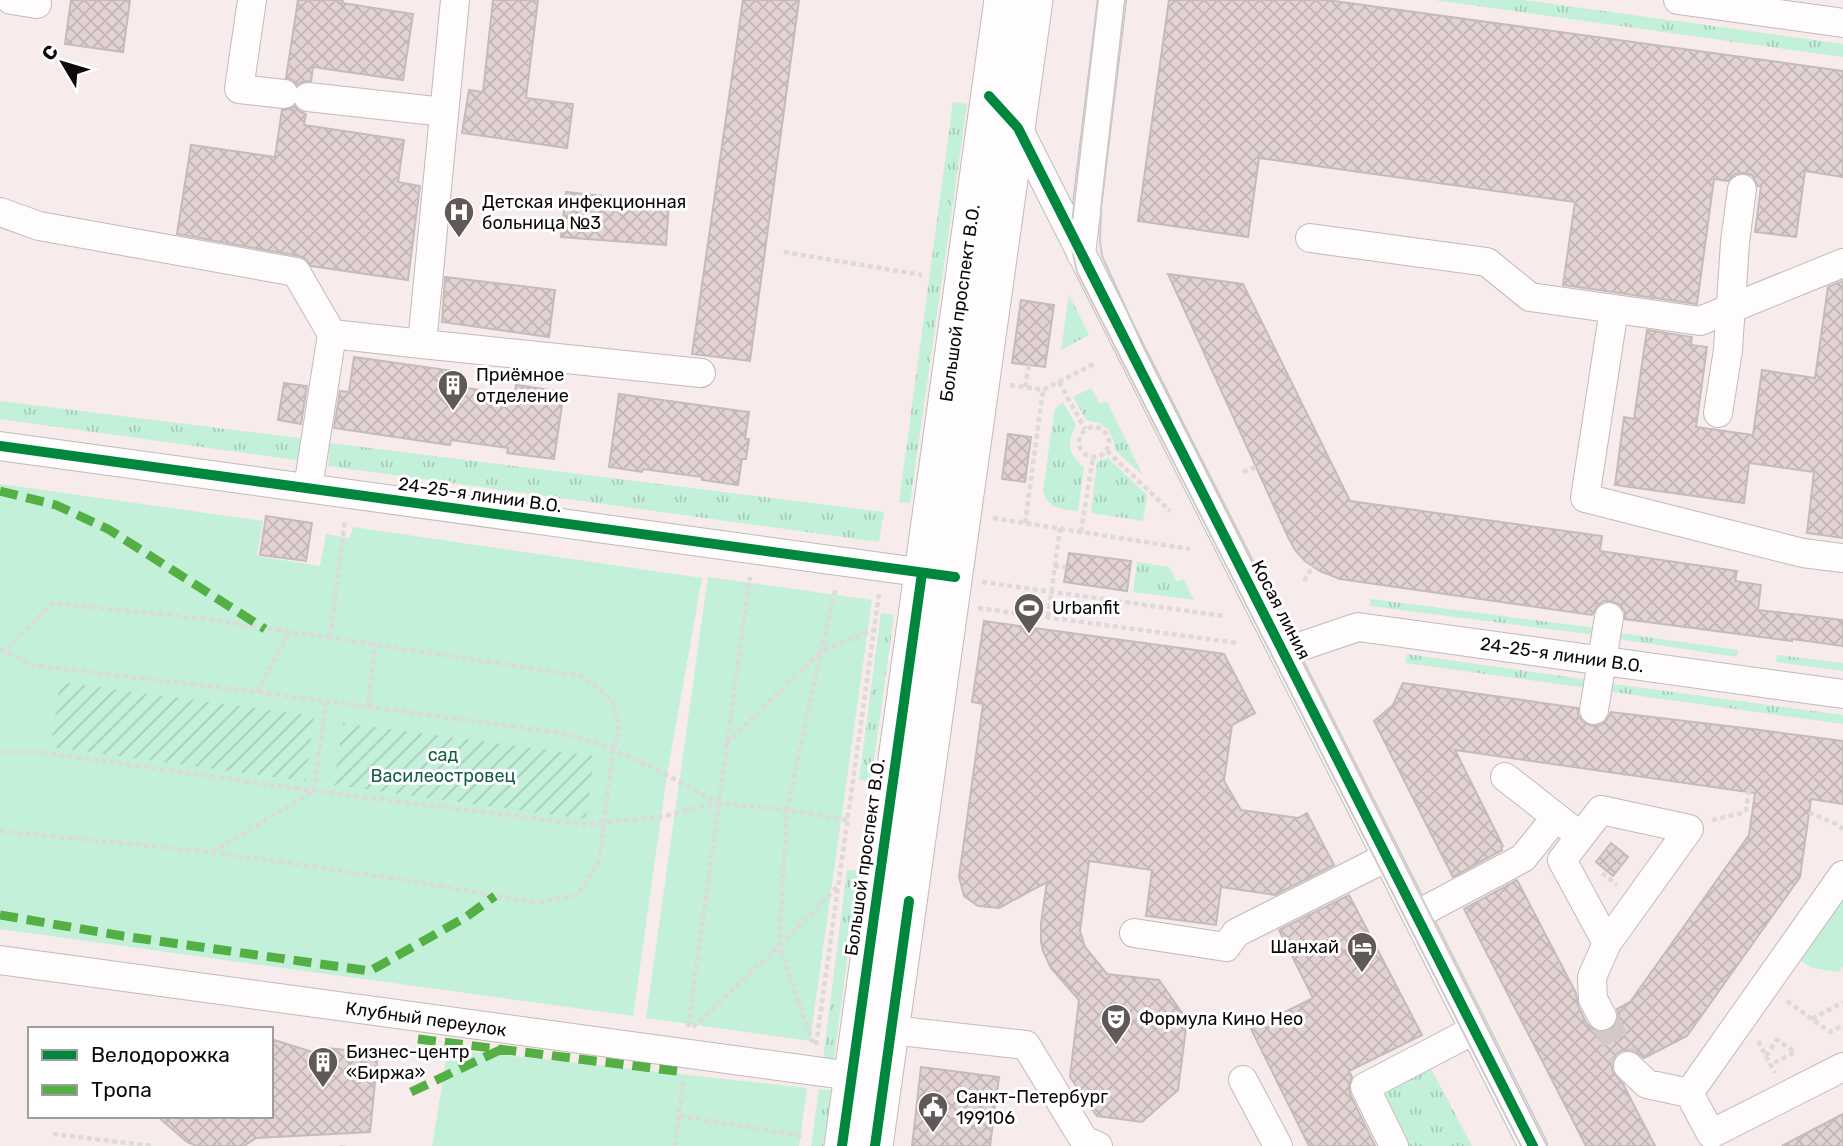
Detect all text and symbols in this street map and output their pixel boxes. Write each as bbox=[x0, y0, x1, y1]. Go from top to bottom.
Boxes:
north arrow bbox=[28, 28, 98, 98]
text: С bbox=[37, 41, 63, 65]
place label: Детская инфекционная больница №3 bbox=[482, 191, 686, 234]
hospital icon: Детская инфекционная больница №3 bbox=[442, 195, 476, 239]
street label: Большой проспект В.О. bbox=[935, 203, 985, 403]
place label: Приёмное отделение bbox=[476, 364, 569, 407]
building icon: Приёмное отделение bbox=[436, 368, 470, 412]
street label: 24-25-я линии В.О. bbox=[397, 473, 563, 517]
street label: Косая линия bbox=[1247, 557, 1315, 663]
sports icon: Urbanfit bbox=[1012, 591, 1046, 635]
place label: Urbanfit bbox=[1052, 597, 1120, 619]
street label: 24-25-я линии В.О. bbox=[1479, 633, 1645, 677]
park label: сад Василеостровец bbox=[370, 744, 516, 787]
street label: Большой проспект В.О. bbox=[840, 757, 890, 957]
hotel icon: Шанхай bbox=[1345, 930, 1379, 974]
place label: Шанхай bbox=[1270, 936, 1339, 958]
street label: Клубный переулок bbox=[344, 997, 508, 1041]
theatre icon: Формула Кино Нео bbox=[1099, 1002, 1133, 1046]
place label: Формула Кино Нео bbox=[1139, 1008, 1303, 1030]
legend bbox=[28, 1027, 273, 1118]
place label: Бизнес-центр «Биржа» bbox=[346, 1041, 469, 1084]
text: Велодорожка bbox=[91, 1042, 230, 1067]
building icon: Бизнес-центр «Биржа» bbox=[306, 1045, 340, 1089]
text: Тропа bbox=[91, 1077, 152, 1102]
place label: Санкт-Петербург 199106 bbox=[956, 1086, 1108, 1129]
public building icon: Санкт-Петербург 199106 bbox=[916, 1090, 950, 1134]

